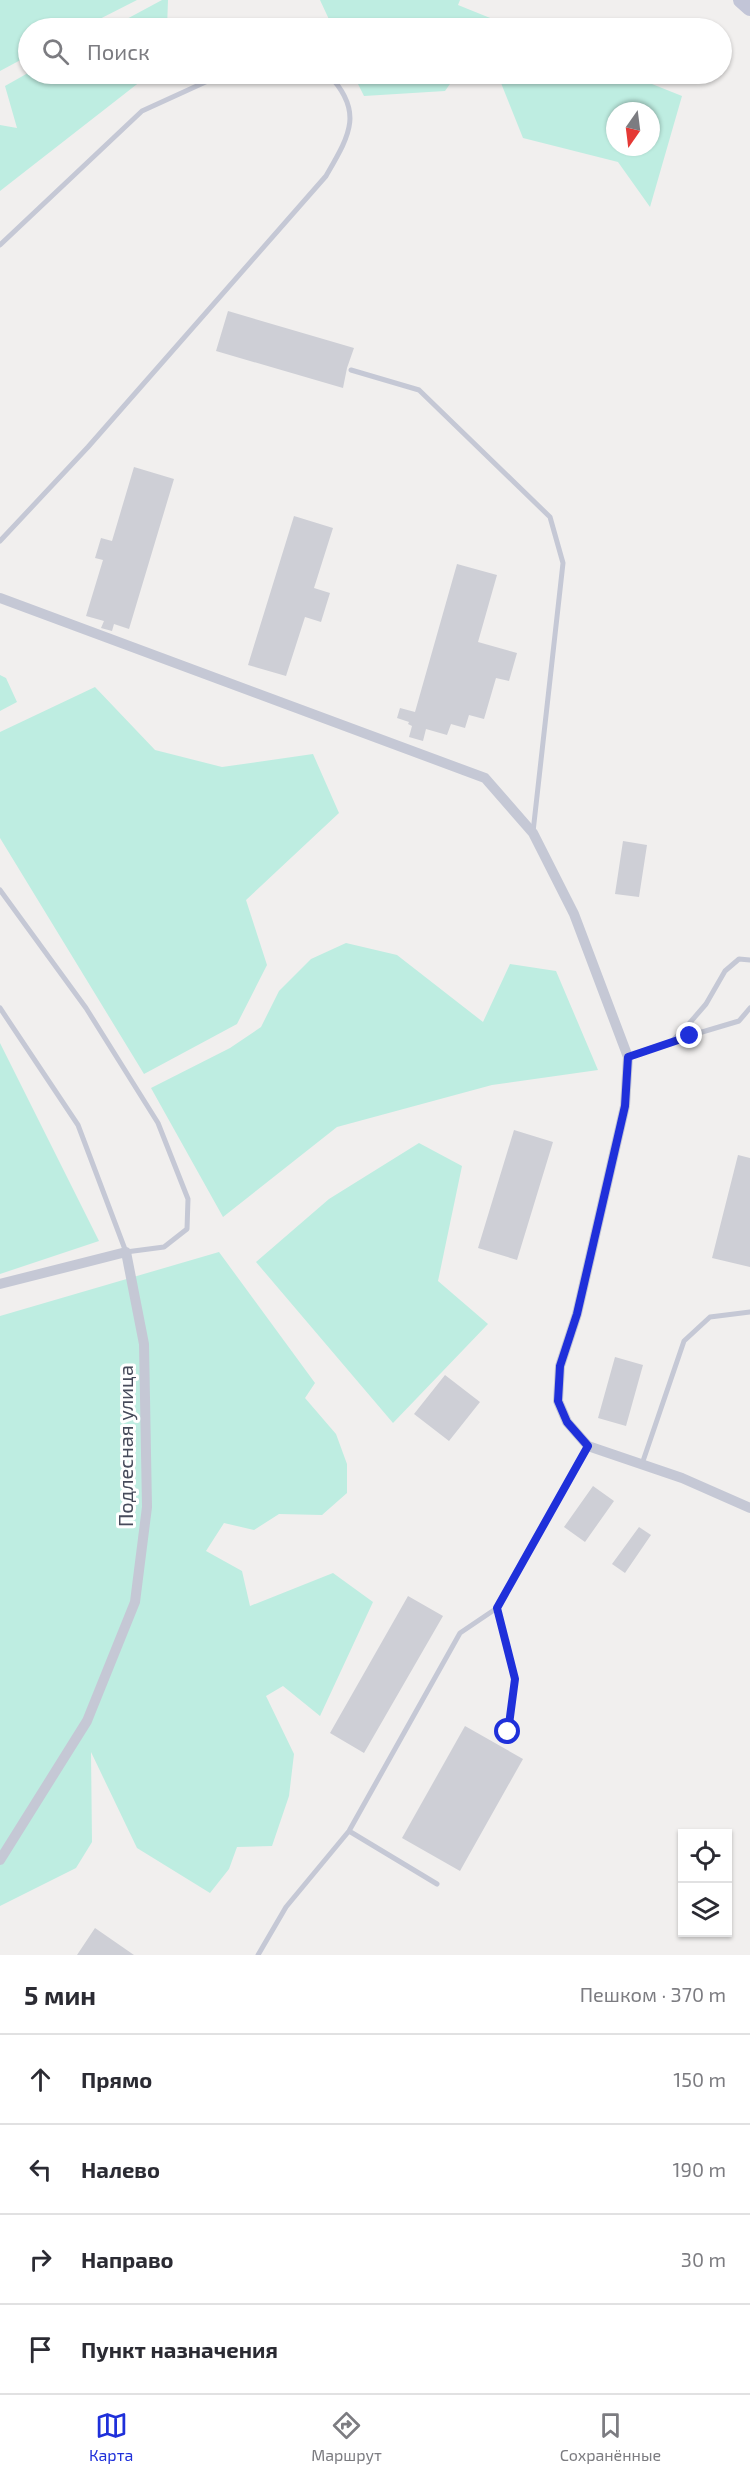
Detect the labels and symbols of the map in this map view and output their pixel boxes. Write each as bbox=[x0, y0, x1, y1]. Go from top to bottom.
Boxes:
north arrow bbox=[606, 102, 660, 156]
route end bbox=[676, 1022, 702, 1048]
street label: Подлесная улица bbox=[113, 1365, 138, 1527]
route start bbox=[494, 1718, 520, 1744]

